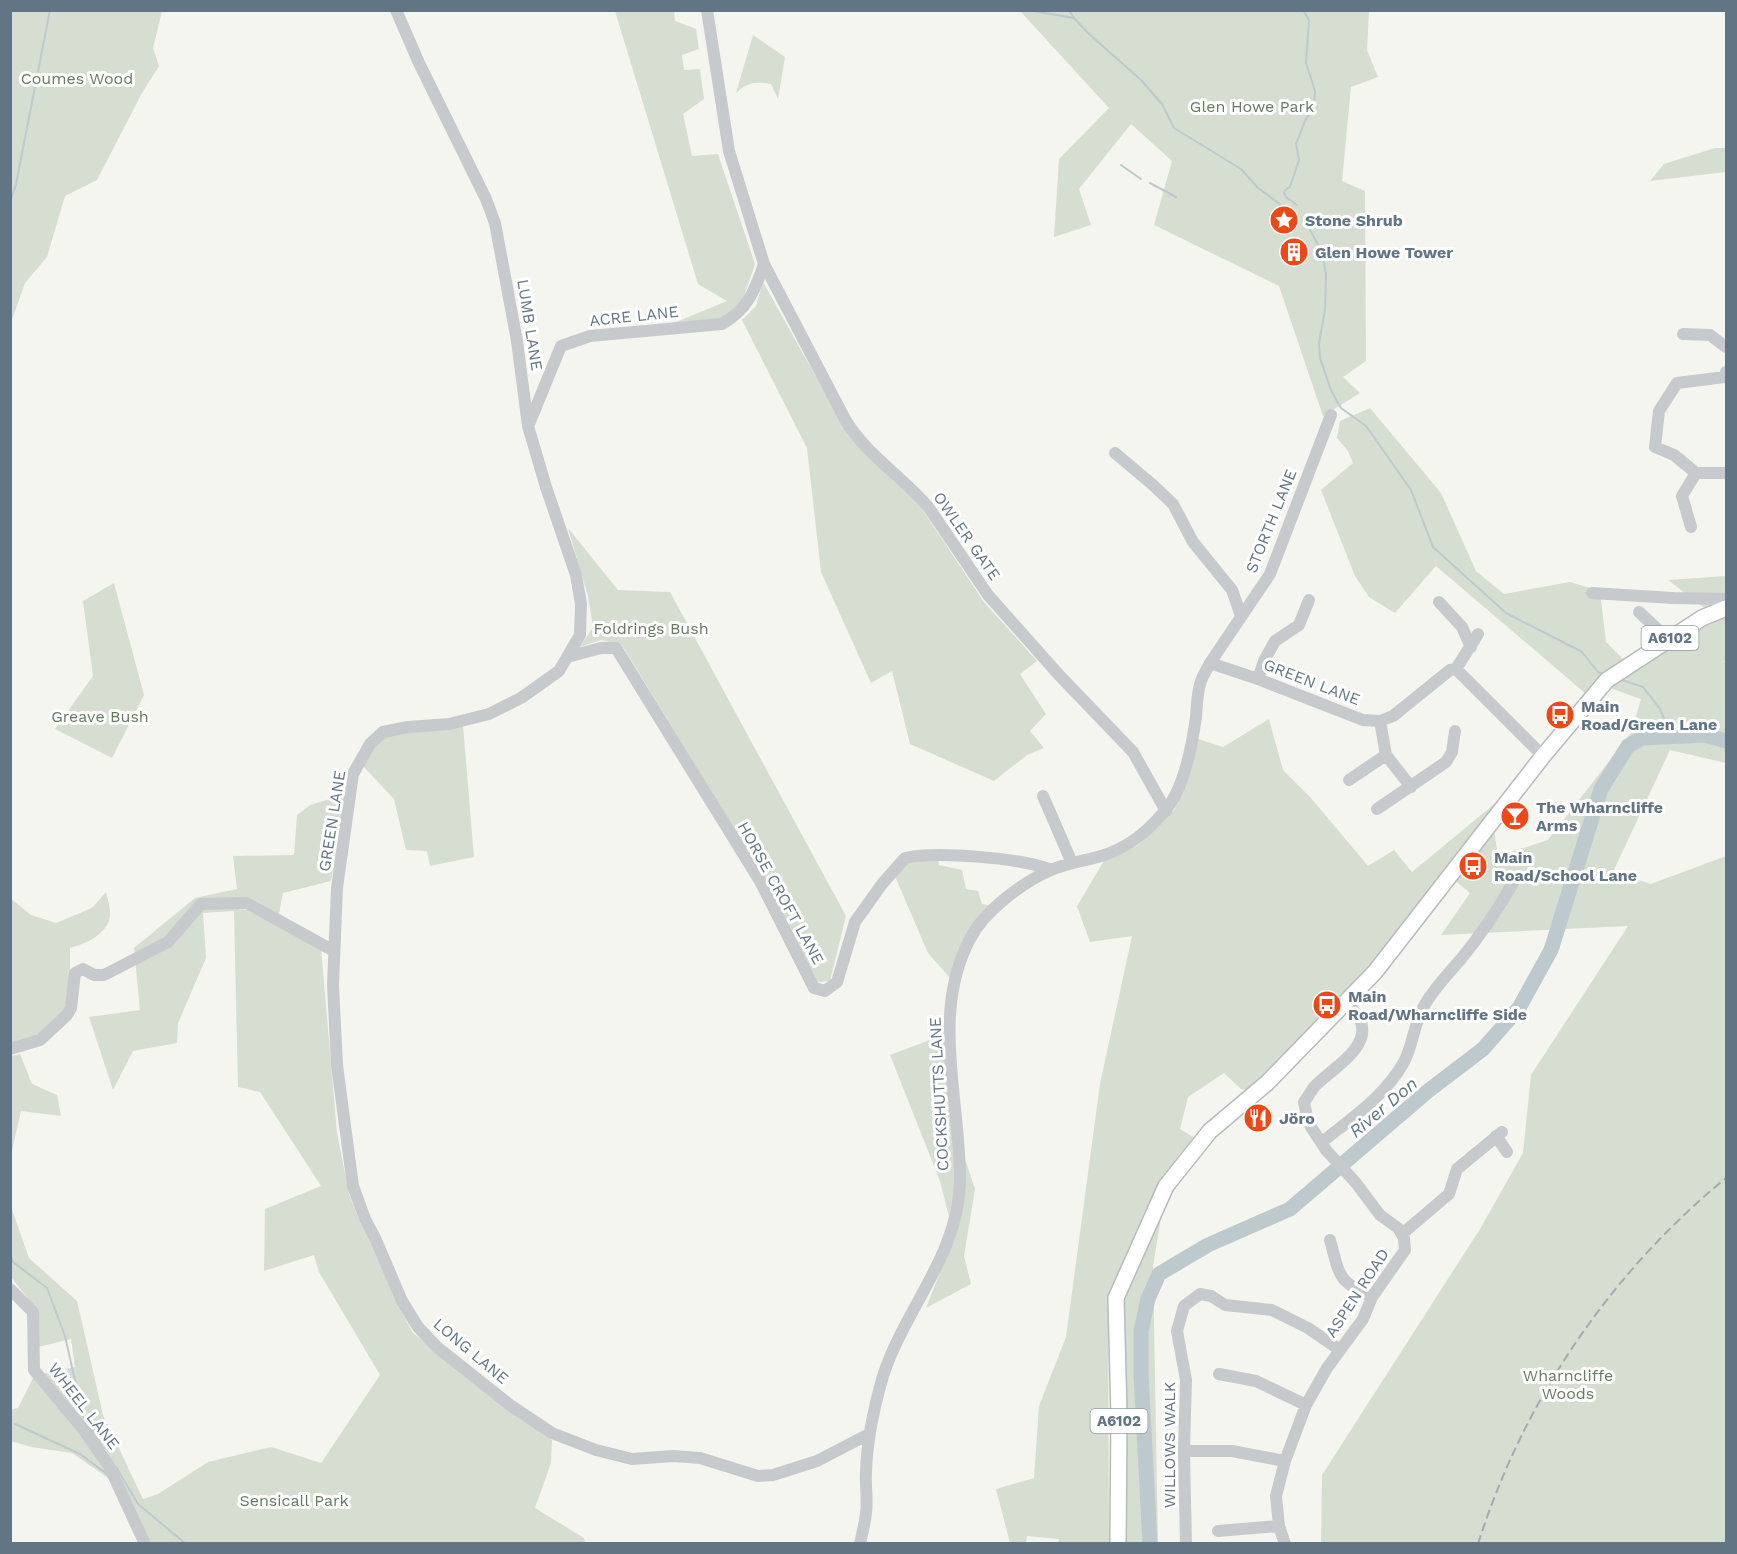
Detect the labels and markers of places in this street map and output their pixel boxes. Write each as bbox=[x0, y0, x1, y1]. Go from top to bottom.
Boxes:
place icon: Stone Shrub bbox=[1268, 204, 1300, 236]
place label: Stone Shrub bbox=[1305, 211, 1403, 230]
building icon: Glen Howe Tower bbox=[1278, 236, 1310, 268]
place label: Glen Howe Tower bbox=[1315, 243, 1453, 262]
place label: Main Road/Green Lane bbox=[1581, 697, 1717, 734]
bus stop icon: Main Road/Green Lane bbox=[1544, 699, 1576, 731]
place label: The Wharncliffe Arms bbox=[1536, 798, 1663, 835]
bar icon: The Wharncliffe Arms bbox=[1499, 800, 1531, 832]
place label: Main Road/School Lane bbox=[1494, 848, 1637, 885]
bus stop icon: Main Road/School Lane bbox=[1457, 850, 1489, 882]
place label: Main Road/Wharncliffe Side bbox=[1348, 987, 1527, 1024]
bus stop icon: Main Road/Wharncliffe Side bbox=[1311, 989, 1343, 1021]
restaurant icon: Jöro bbox=[1242, 1102, 1274, 1134]
place label: Jöro bbox=[1279, 1109, 1315, 1128]

